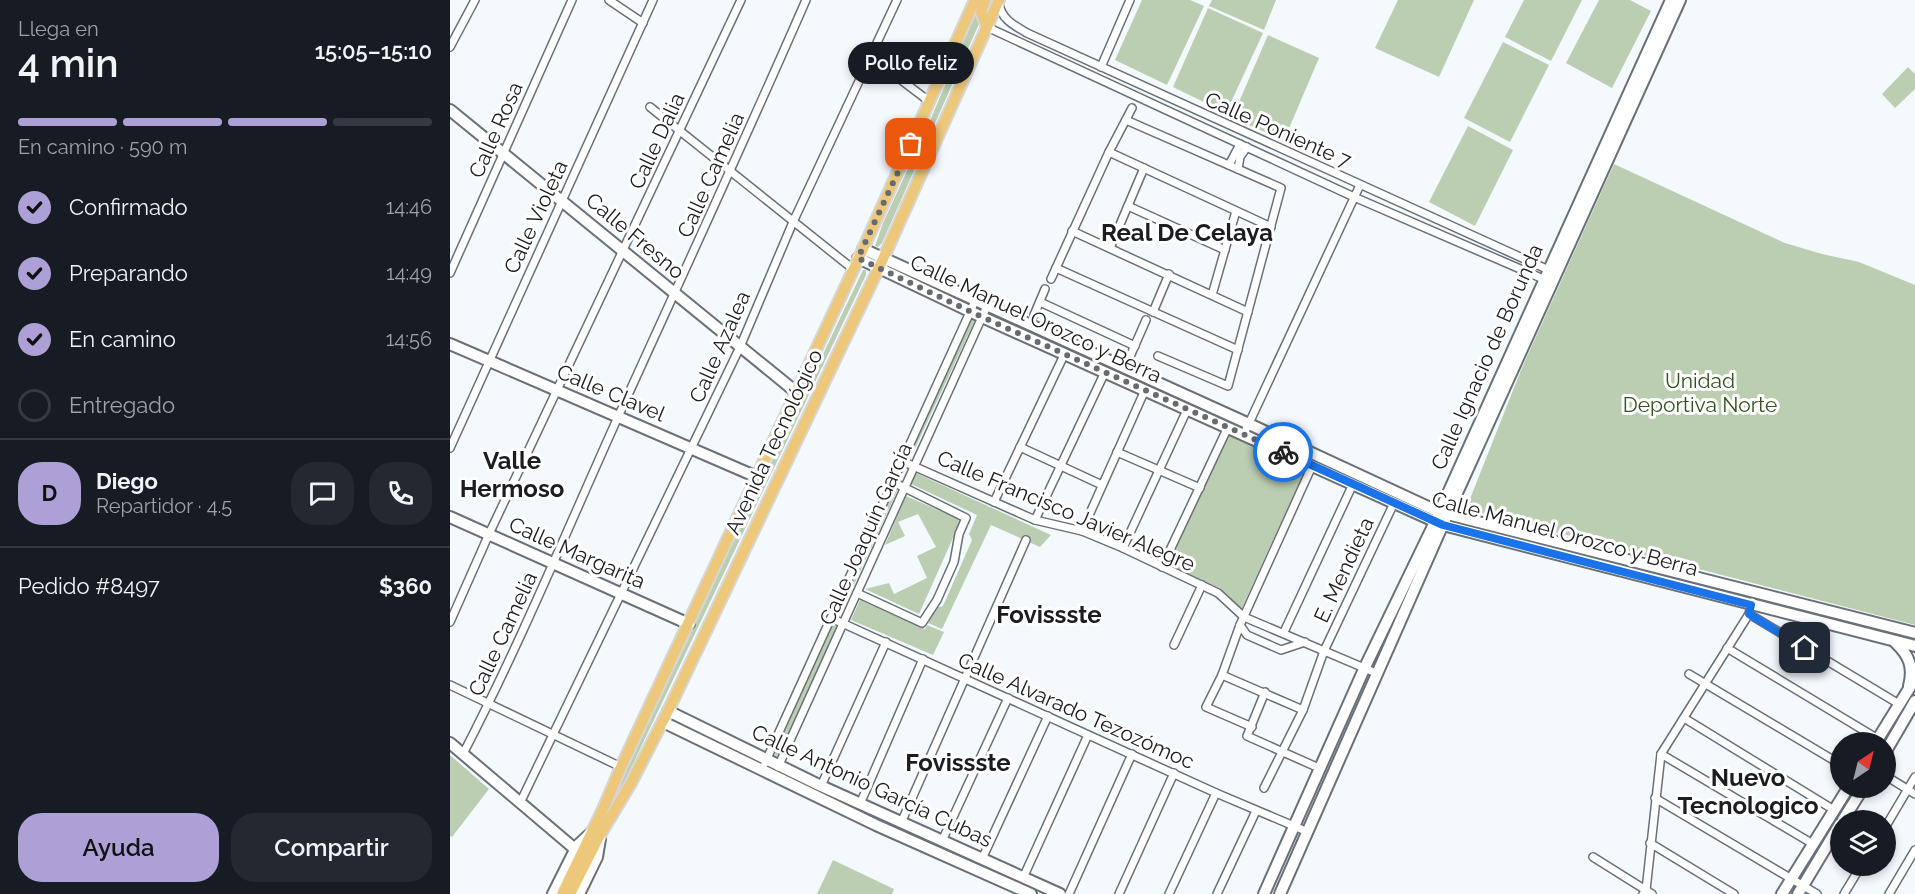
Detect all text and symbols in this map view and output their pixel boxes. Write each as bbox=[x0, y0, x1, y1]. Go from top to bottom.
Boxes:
text: Llega en bbox=[18, 17, 99, 41]
text: 15:05–15:10 bbox=[315, 38, 432, 64]
text: 4 min bbox=[18, 40, 119, 86]
callout: Pollo feliz bbox=[848, 42, 974, 84]
text: Pollo feliz bbox=[865, 51, 957, 75]
street label: Calle Rosa bbox=[463, 78, 528, 182]
street label: Calle Poniente 7 bbox=[1201, 86, 1356, 173]
street label: Calle Dalia bbox=[623, 89, 690, 193]
street label: Calle Camelia bbox=[672, 108, 749, 241]
pin bbox=[885, 118, 936, 169]
icon: bag bbox=[894, 127, 927, 160]
text: En camino · 590 m bbox=[18, 135, 187, 159]
street label: Calle Violeta bbox=[498, 156, 573, 277]
street label: Calle Fresno bbox=[581, 187, 690, 284]
icon: check bbox=[18, 191, 51, 224]
text: Confirmado bbox=[69, 194, 188, 220]
text: 14:46 bbox=[386, 195, 432, 219]
district label: Real De Celaya bbox=[1101, 218, 1273, 247]
street label: Calle Ignacio de Borunda bbox=[1425, 240, 1548, 474]
street label: Calle Manuel Orozco y Berra bbox=[906, 249, 1166, 388]
icon: check bbox=[18, 257, 51, 290]
text: Preparando bbox=[69, 260, 188, 286]
text: 14:49 bbox=[386, 261, 432, 285]
street label: Calle Azalea bbox=[684, 287, 755, 407]
icon: check bbox=[18, 323, 51, 356]
text: En camino bbox=[69, 326, 176, 352]
text: 14:56 bbox=[386, 327, 432, 351]
street label: Avenida Tecnológico bbox=[720, 345, 827, 538]
street label: Calle Clavel bbox=[553, 359, 669, 427]
park label: Unidad Deportiva Norte bbox=[1623, 368, 1777, 417]
text: Entregado bbox=[69, 392, 175, 418]
courier bbox=[1253, 422, 1313, 482]
icon: bike bbox=[1267, 436, 1300, 469]
street label: Calle Joaquín García bbox=[814, 439, 917, 629]
street label: Calle Francisco Javier Alegre bbox=[933, 445, 1199, 576]
district label: Valle Hermoso bbox=[460, 446, 564, 503]
button: chat bbox=[291, 462, 354, 525]
button: phone bbox=[369, 462, 432, 525]
text: Diego bbox=[96, 468, 158, 494]
text: D bbox=[42, 480, 57, 506]
street label: Calle Manuel Orozco y Berra bbox=[1429, 486, 1701, 581]
text: Repartidor · 4.5 bbox=[96, 494, 232, 518]
street label: Calle Margarita bbox=[505, 511, 649, 594]
street label: E. Mendieta bbox=[1308, 513, 1379, 626]
street label: Calle Camelia bbox=[463, 568, 542, 700]
text: Pedido #8497 bbox=[18, 573, 160, 599]
text: $360 bbox=[379, 573, 432, 599]
district label: Fovissste bbox=[996, 600, 1102, 629]
pin bbox=[1779, 622, 1830, 673]
icon: home bbox=[1788, 631, 1821, 664]
street label: Calle Alvarado Tezozómoc bbox=[954, 647, 1198, 774]
street label: Calle Antonio García Cubas bbox=[748, 719, 996, 852]
north arrow bbox=[1830, 732, 1896, 798]
map controls bbox=[1830, 732, 1896, 876]
district label: Fovissste bbox=[905, 748, 1011, 777]
district label: Nuevo Tecnologico bbox=[1678, 763, 1818, 820]
button: layers bbox=[1830, 810, 1896, 876]
button: Ayuda bbox=[18, 813, 219, 882]
button: Compartir bbox=[231, 813, 432, 882]

